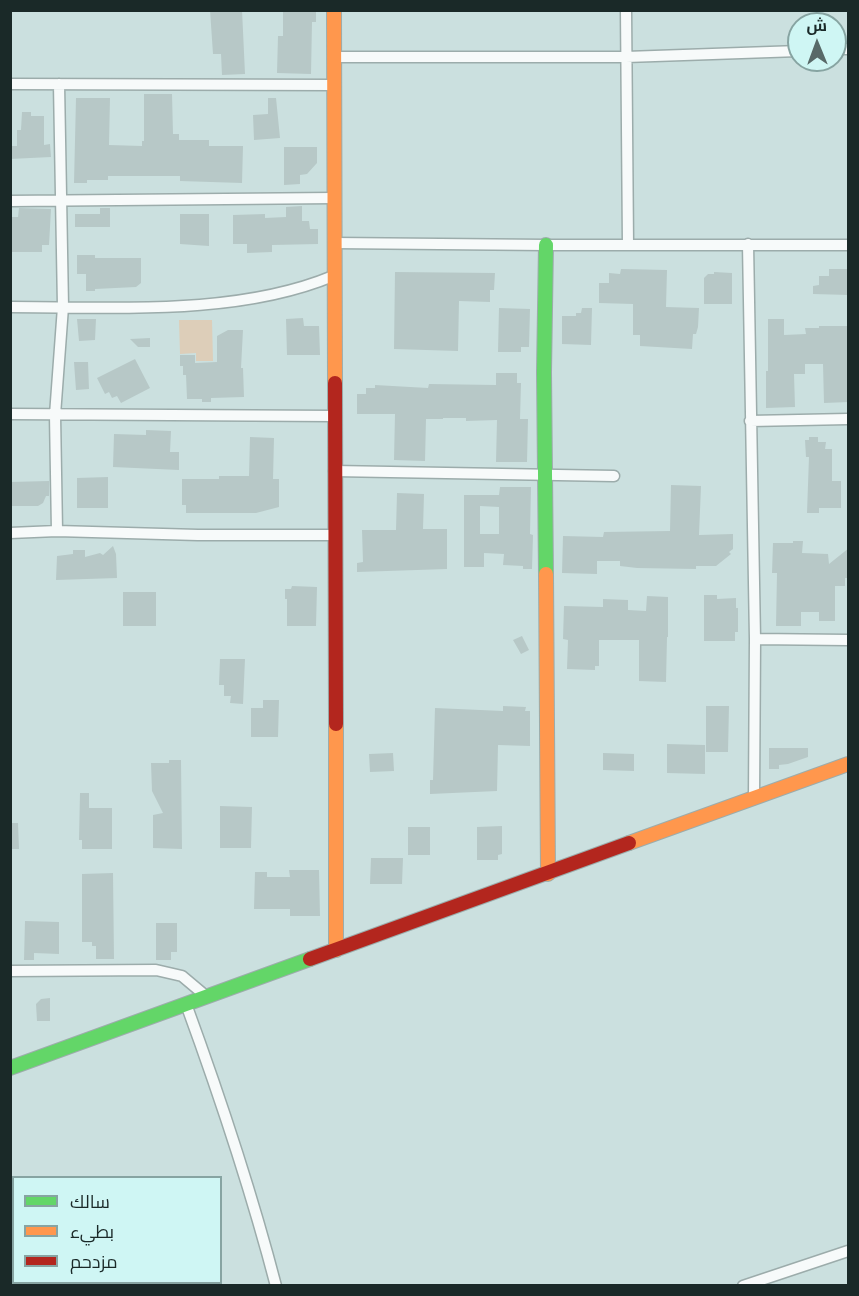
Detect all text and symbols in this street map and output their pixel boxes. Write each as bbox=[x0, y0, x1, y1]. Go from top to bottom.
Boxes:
north arrow bbox=[787, 12, 847, 72]
text: ش bbox=[806, 16, 827, 35]
legend bbox=[12, 1176, 222, 1284]
text: سالك bbox=[70, 1191, 110, 1212]
text: بطيء bbox=[70, 1221, 114, 1242]
text: مزدحم bbox=[70, 1251, 118, 1272]

